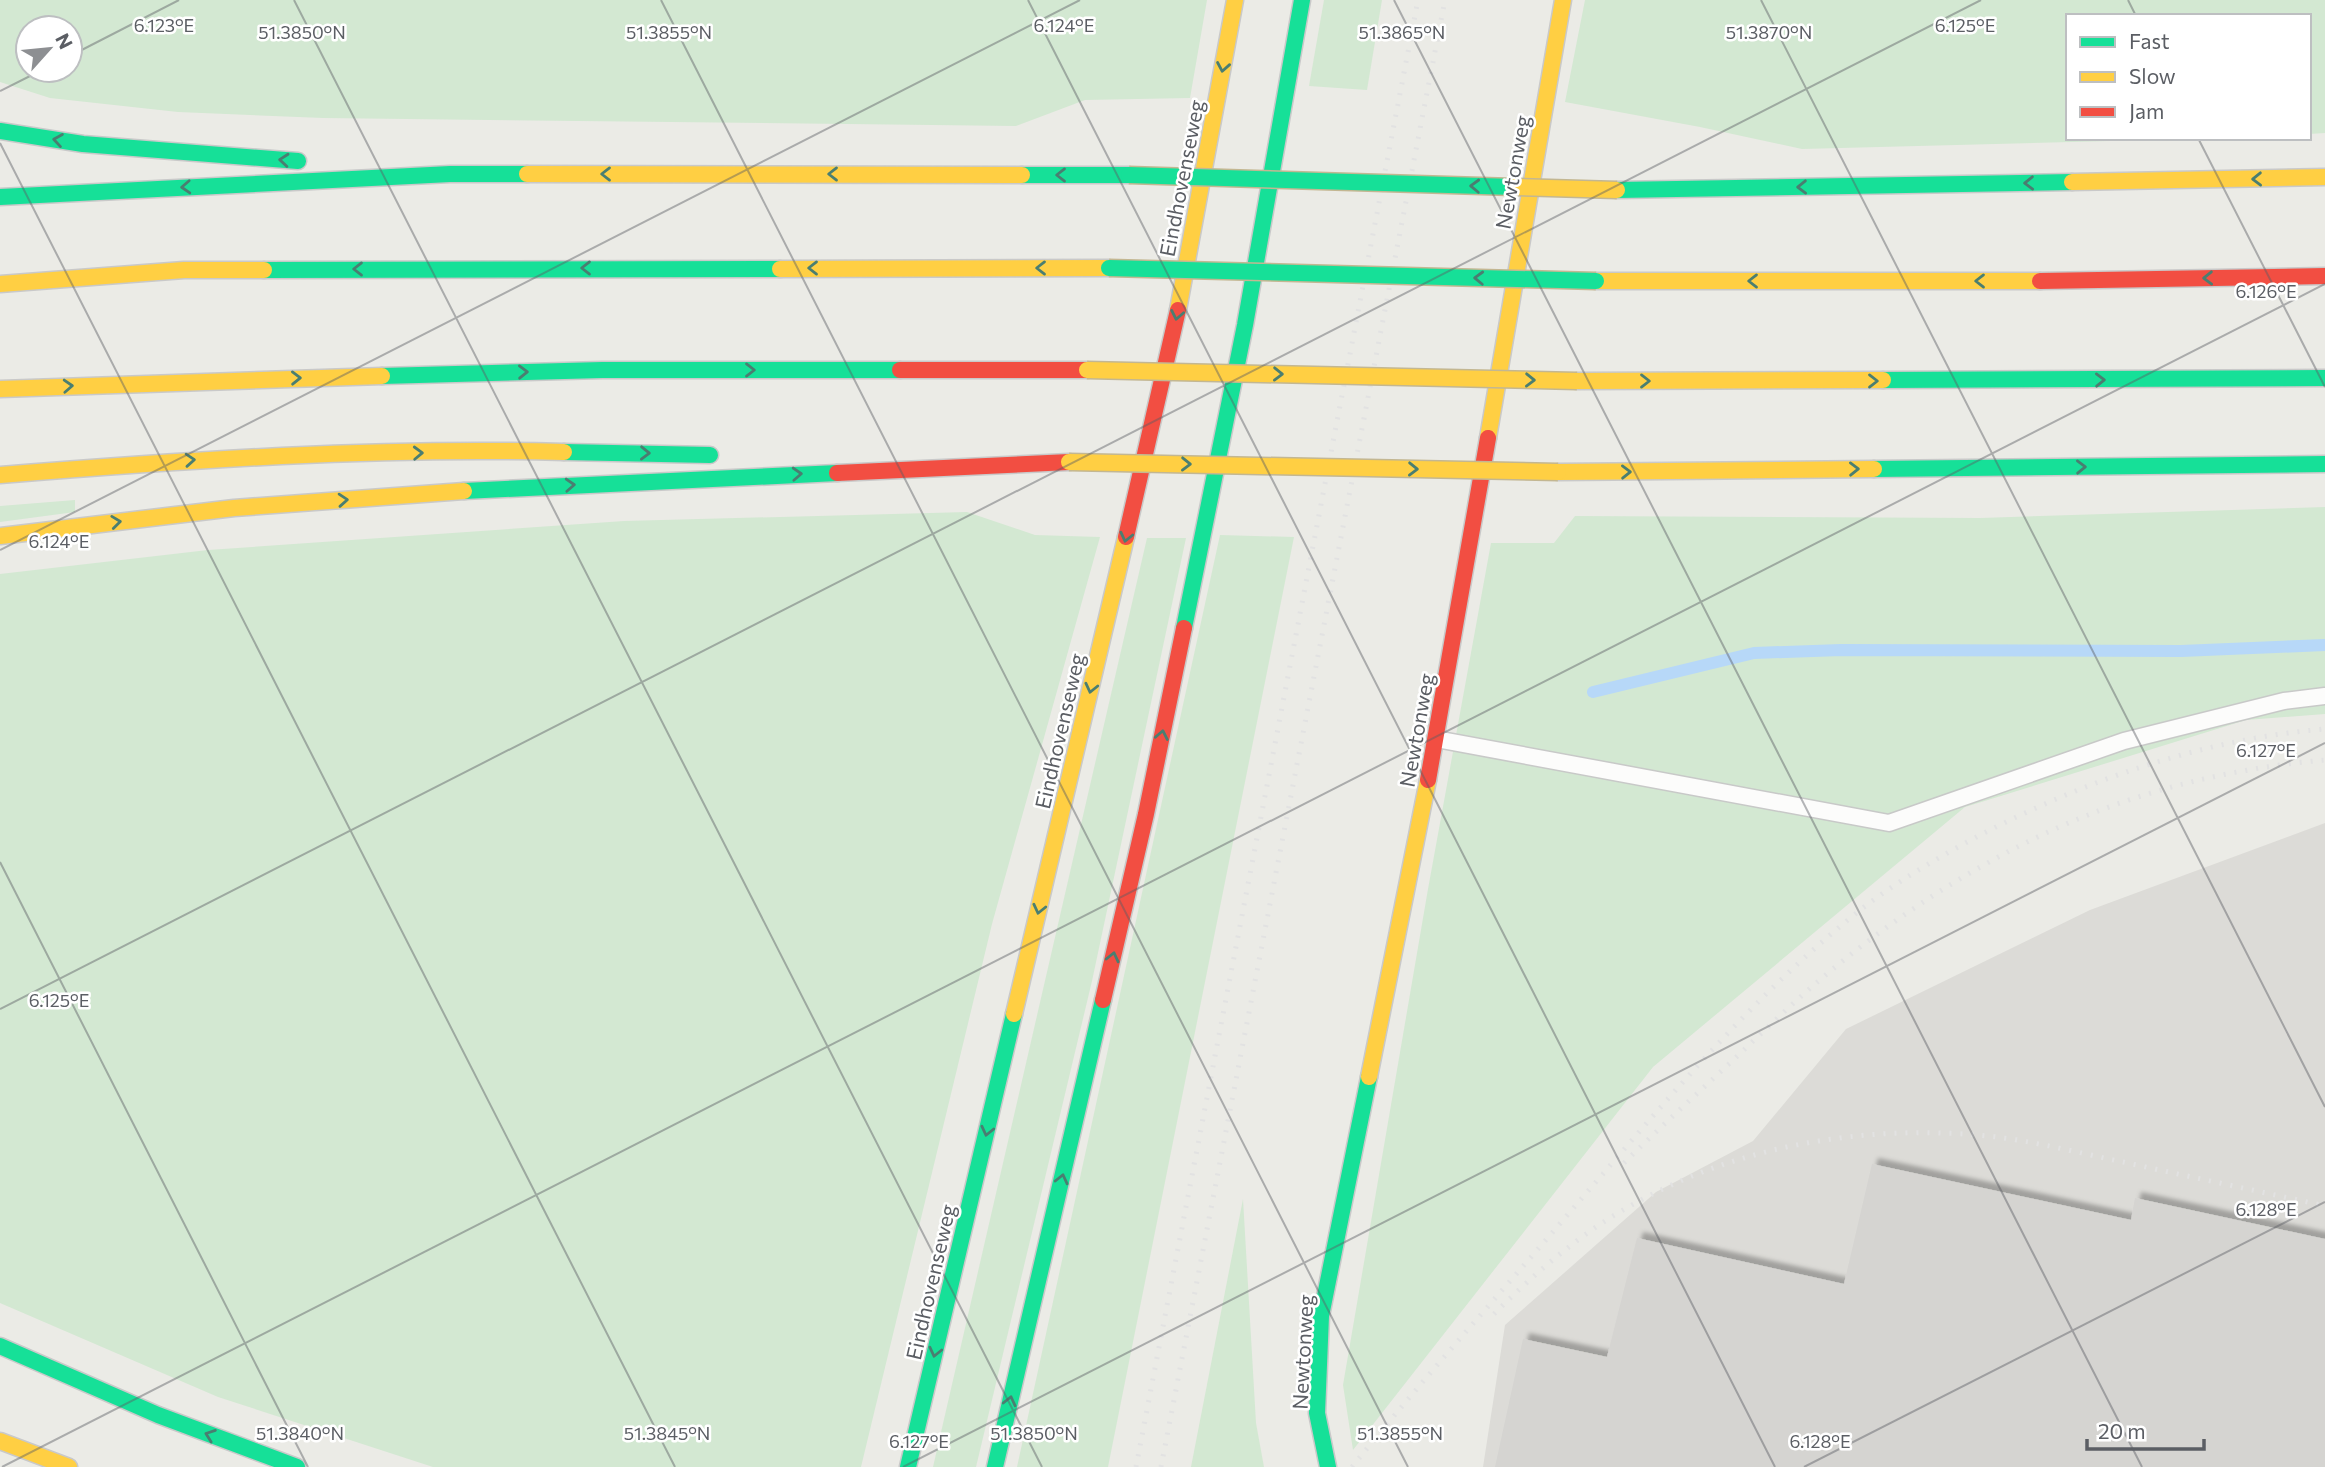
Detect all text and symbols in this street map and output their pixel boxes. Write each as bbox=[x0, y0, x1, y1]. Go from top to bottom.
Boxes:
north arrow bbox=[14, 14, 84, 84]
text: 6.123°E bbox=[134, 14, 194, 36]
text: 6.124°E bbox=[1034, 14, 1094, 36]
text: 6.125°E bbox=[1935, 14, 1995, 36]
legend bbox=[2066, 14, 2311, 140]
text: 51.3850°N bbox=[258, 21, 346, 43]
text: 51.3855°N bbox=[626, 21, 712, 43]
text: 51.3865°N bbox=[1359, 21, 1445, 43]
text: 51.3870°N bbox=[1726, 21, 1812, 43]
text: Fast bbox=[2129, 28, 2170, 53]
text: N bbox=[51, 29, 78, 53]
one-way arrow bbox=[1216, 61, 1231, 73]
text: Slow bbox=[2129, 63, 2176, 88]
street label: Eindhovenseweg bbox=[1154, 98, 1208, 258]
text: Jam bbox=[2129, 98, 2164, 123]
street label: Newtonweg bbox=[1490, 113, 1534, 231]
one-way arrow bbox=[52, 133, 64, 148]
one-way arrow bbox=[279, 153, 290, 168]
one-way arrow bbox=[600, 166, 611, 182]
one-way arrow bbox=[828, 166, 838, 182]
one-way arrow bbox=[1055, 167, 1066, 183]
one-way arrow bbox=[2251, 171, 2262, 187]
one-way arrow bbox=[2024, 175, 2034, 191]
one-way arrow bbox=[1469, 178, 1480, 193]
one-way arrow bbox=[180, 179, 191, 194]
one-way arrow bbox=[1796, 179, 1807, 195]
one-way arrow bbox=[580, 260, 591, 276]
one-way arrow bbox=[808, 260, 818, 276]
one-way arrow bbox=[1035, 260, 1046, 276]
one-way arrow bbox=[353, 261, 363, 277]
one-way arrow bbox=[1473, 270, 1484, 285]
one-way arrow bbox=[2202, 270, 2213, 286]
one-way arrow bbox=[1747, 273, 1758, 289]
one-way arrow bbox=[1975, 273, 1985, 289]
text: 6.126°E bbox=[2235, 280, 2297, 302]
one-way arrow bbox=[1170, 309, 1185, 321]
one-way arrow bbox=[746, 362, 756, 378]
one-way arrow bbox=[518, 365, 529, 380]
one-way arrow bbox=[1272, 367, 1283, 382]
one-way arrow bbox=[291, 370, 301, 386]
one-way arrow bbox=[1525, 372, 1535, 388]
one-way arrow bbox=[2095, 372, 2106, 388]
one-way arrow bbox=[1640, 373, 1651, 389]
one-way arrow bbox=[1868, 373, 1878, 389]
one-way arrow bbox=[63, 379, 74, 394]
one-way arrow bbox=[412, 445, 423, 460]
one-way arrow bbox=[640, 446, 651, 461]
one-way arrow bbox=[185, 453, 196, 468]
one-way arrow bbox=[1181, 457, 1192, 472]
one-way arrow bbox=[2077, 459, 2087, 475]
one-way arrow bbox=[1849, 461, 1860, 477]
one-way arrow bbox=[1408, 462, 1419, 477]
one-way arrow bbox=[1622, 464, 1632, 480]
one-way arrow bbox=[792, 467, 803, 482]
one-way arrow bbox=[565, 477, 576, 492]
one-way arrow bbox=[338, 493, 349, 508]
one-way arrow bbox=[111, 515, 122, 530]
text: 6.124°E bbox=[29, 530, 89, 552]
one-way arrow bbox=[1120, 531, 1134, 543]
street label: Eindhovenseweg bbox=[1029, 651, 1089, 811]
street label: Newtonweg bbox=[1394, 671, 1438, 789]
one-way arrow bbox=[1085, 682, 1099, 694]
one-way arrow bbox=[1154, 729, 1169, 741]
text: 6.127°E bbox=[2236, 739, 2296, 761]
one-way arrow bbox=[1033, 903, 1047, 915]
one-way arrow bbox=[1105, 951, 1119, 963]
text: 6.125°E bbox=[29, 989, 89, 1011]
one-way arrow bbox=[981, 1125, 995, 1137]
one-way arrow bbox=[1053, 1173, 1068, 1185]
text: 6.128°E bbox=[2235, 1198, 2297, 1220]
street label: Eindhovenseweg bbox=[900, 1202, 960, 1362]
street label: Newtonweg bbox=[1287, 1294, 1317, 1410]
one-way arrow bbox=[928, 1346, 943, 1358]
one-way arrow bbox=[1002, 1395, 1016, 1407]
scale bar bbox=[2087, 1408, 2204, 1452]
text: 20 m bbox=[2098, 1418, 2146, 1443]
text: 51.3840°N bbox=[256, 1422, 344, 1444]
text: 51.3845°N bbox=[624, 1422, 710, 1444]
text: 51.3850°N bbox=[990, 1422, 1078, 1444]
text: 51.3855°N bbox=[1357, 1422, 1443, 1444]
one-way arrow bbox=[205, 1429, 217, 1443]
text: 6.127°E bbox=[889, 1430, 949, 1452]
text: 6.128°E bbox=[1789, 1430, 1851, 1452]

